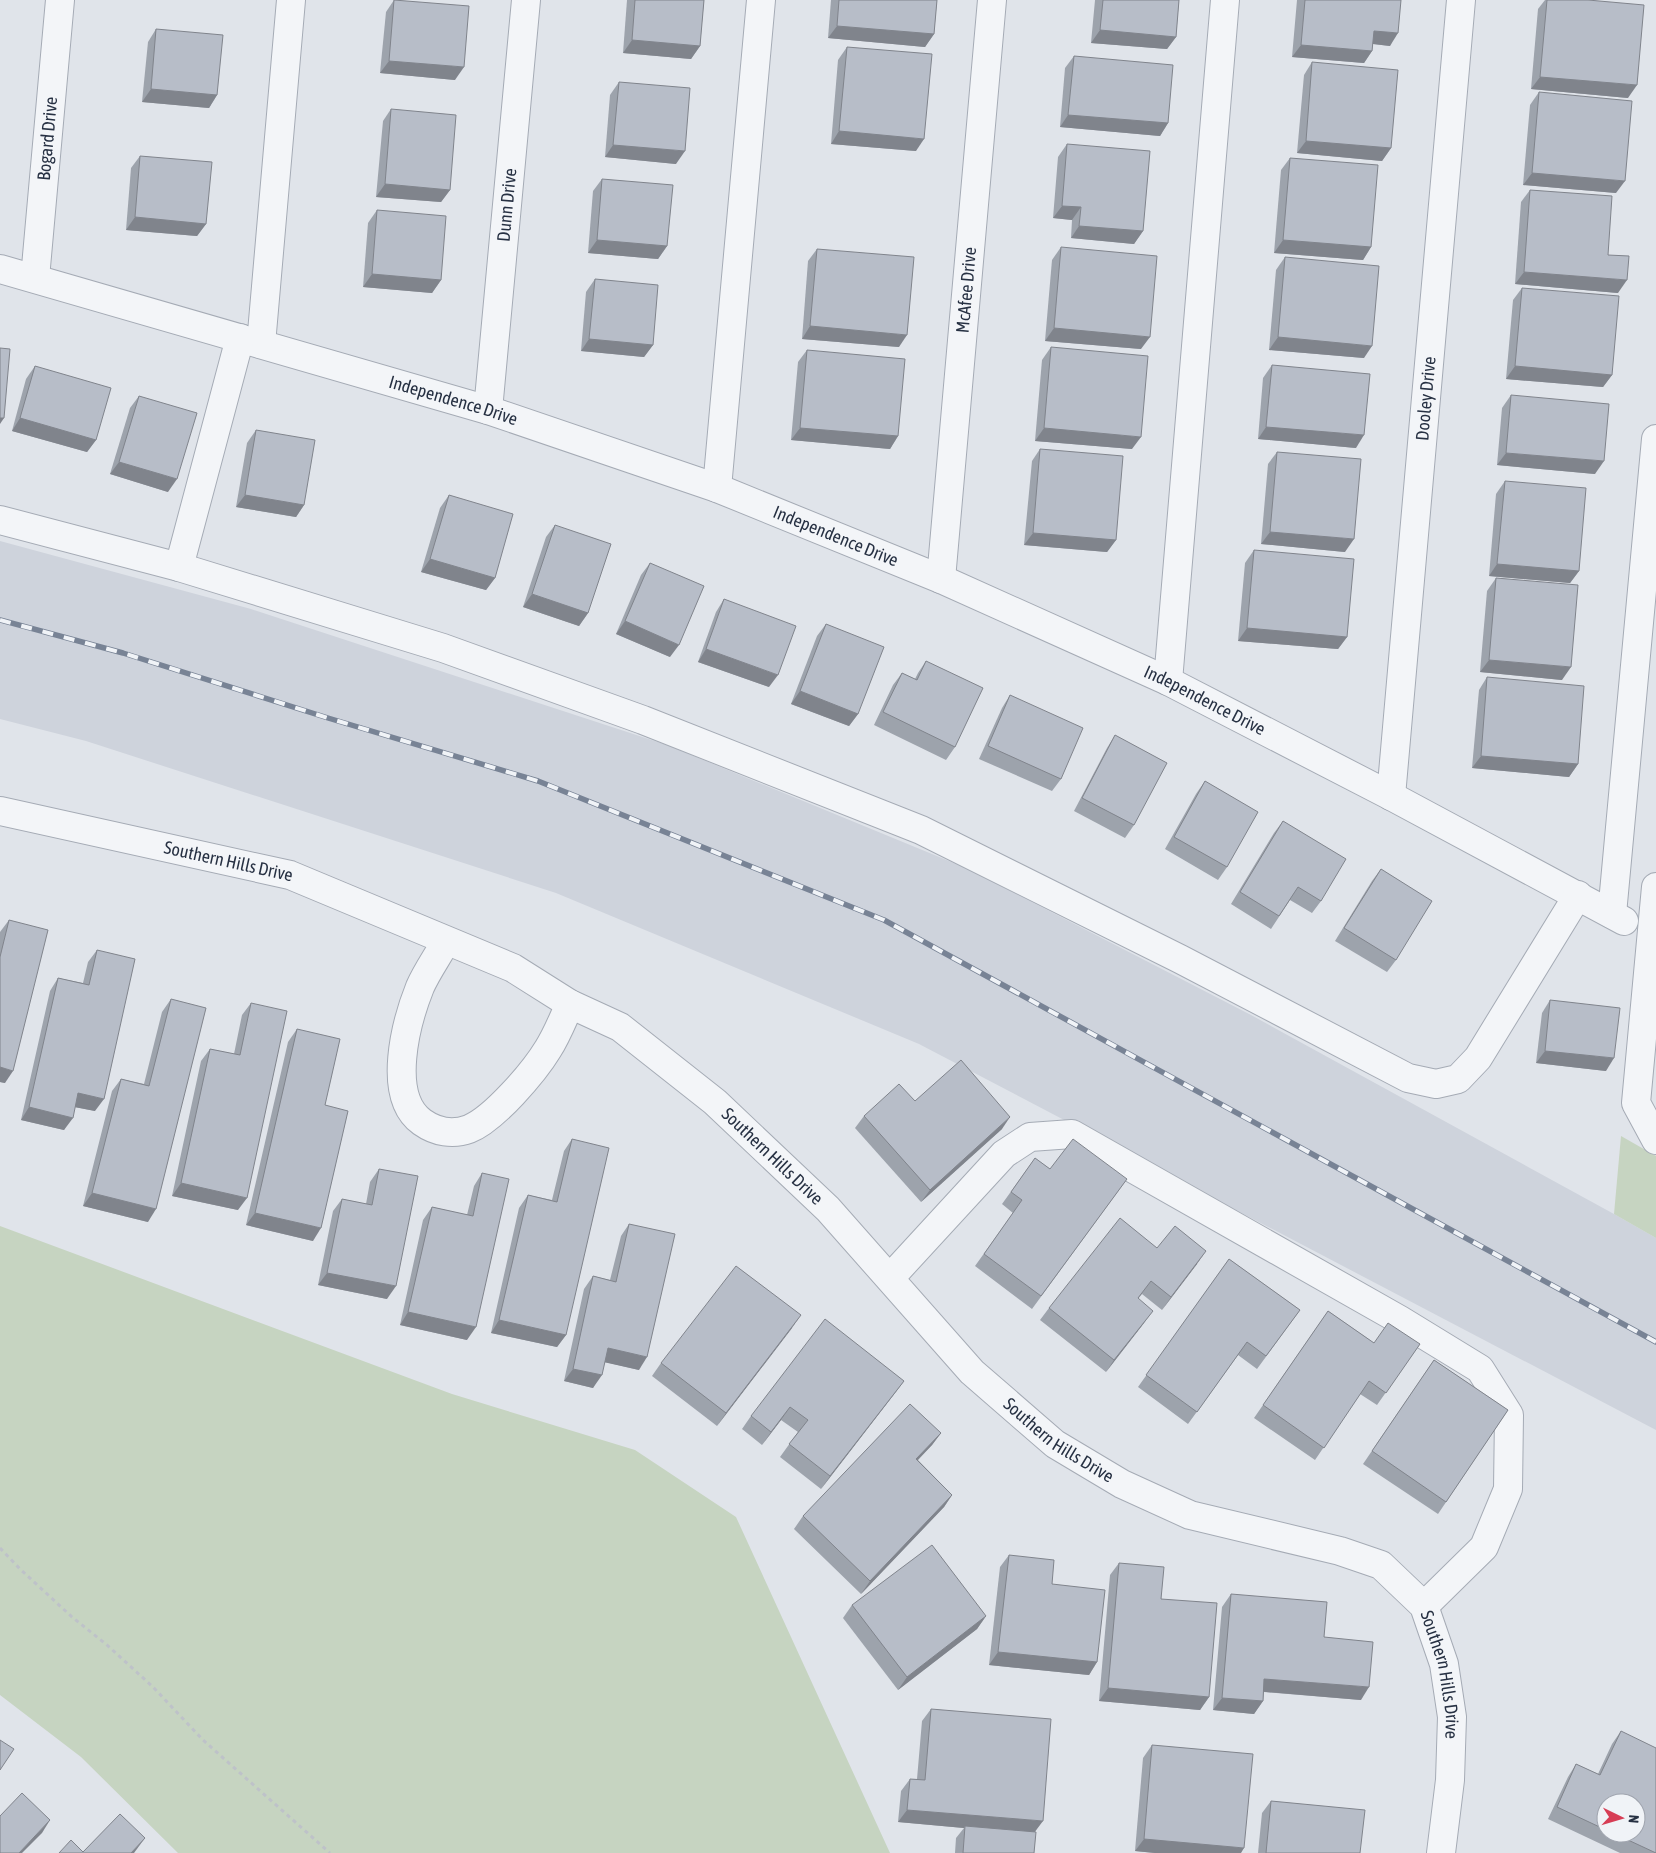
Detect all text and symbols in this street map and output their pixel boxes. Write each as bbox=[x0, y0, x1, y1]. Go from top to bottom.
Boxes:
street label: Bogard Drive bbox=[33, 96, 61, 181]
street label: Dunn Drive bbox=[493, 167, 520, 243]
street label: McAfee Drive bbox=[952, 246, 980, 334]
street label: Dooley Drive bbox=[1411, 355, 1440, 441]
street label: Independence Drive bbox=[387, 371, 521, 429]
street label: Independence Drive bbox=[770, 501, 902, 571]
street label: Independence Drive bbox=[1141, 661, 1269, 739]
street label: Southern Hills Drive bbox=[162, 837, 295, 885]
street label: Southern Hills Drive bbox=[718, 1103, 828, 1209]
street label: Southern Hills Drive bbox=[1000, 1393, 1118, 1487]
street label: Southern Hills Drive bbox=[1416, 1608, 1463, 1739]
north arrow bbox=[1596, 1793, 1646, 1843]
text: N bbox=[1626, 1814, 1642, 1824]

